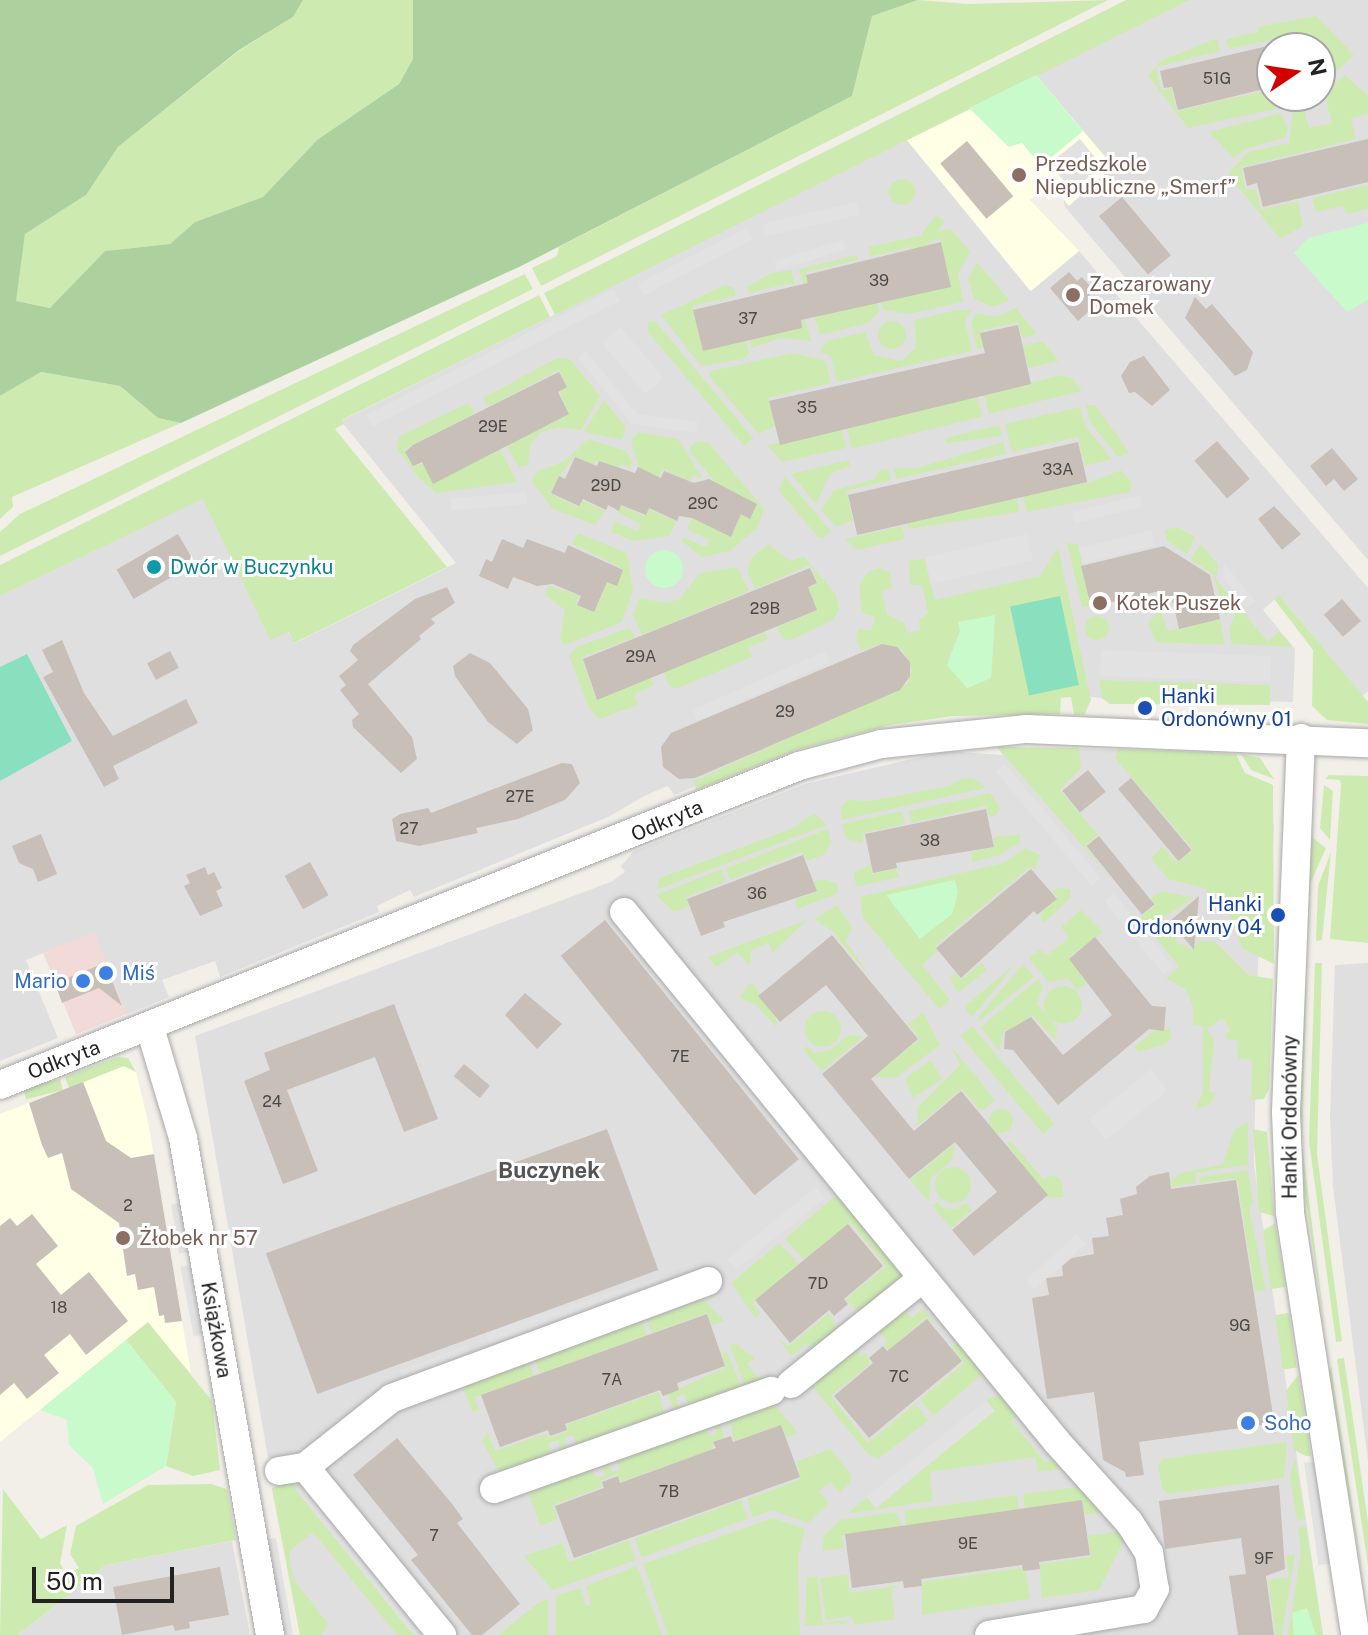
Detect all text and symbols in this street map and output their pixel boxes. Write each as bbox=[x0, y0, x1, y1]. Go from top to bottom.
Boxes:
north arrow bbox=[1256, 32, 1336, 112]
text: N bbox=[1303, 56, 1332, 78]
house number: 51G bbox=[1203, 69, 1231, 89]
place label: Przedszkole Niepubliczne „Smerf” bbox=[1035, 152, 1236, 199]
marker: Przedszkole Niepubliczne „Smerf” bbox=[1010, 166, 1028, 184]
house number: 39 bbox=[869, 271, 889, 291]
place label: Zaczarowany Domek bbox=[1089, 272, 1211, 319]
marker: Zaczarowany Domek bbox=[1064, 286, 1082, 304]
house number: 37 bbox=[738, 309, 758, 329]
house number: 35 bbox=[797, 398, 817, 418]
house number: 29E bbox=[478, 417, 508, 437]
house number: 33A bbox=[1042, 460, 1074, 480]
house number: 29D bbox=[591, 476, 621, 496]
house number: 29C bbox=[688, 494, 718, 514]
place label: Dwór w Buczynku bbox=[170, 555, 334, 579]
marker: Dwór w Buczynku bbox=[145, 558, 163, 576]
place label: Kotek Puszek bbox=[1116, 591, 1241, 615]
marker: Kotek Puszek bbox=[1091, 594, 1109, 612]
house number: 29B bbox=[750, 599, 780, 619]
house number: 29A bbox=[626, 647, 656, 667]
place label: Hanki Ordonówny 01 bbox=[1161, 684, 1292, 731]
marker: Hanki Ordonówny 01 bbox=[1136, 699, 1154, 717]
house number: 29 bbox=[775, 702, 795, 722]
house number: 27E bbox=[505, 787, 535, 807]
street label: Odkryta bbox=[628, 795, 706, 847]
house number: 27 bbox=[399, 819, 419, 839]
house number: 38 bbox=[920, 831, 940, 851]
house number: 36 bbox=[747, 884, 767, 904]
place label: Hanki Ordonówny 04 bbox=[1127, 892, 1262, 939]
marker: Hanki Ordonówny 04 bbox=[1269, 906, 1287, 924]
place label: Miś bbox=[122, 961, 155, 985]
marker: Miś bbox=[97, 964, 115, 982]
place label: Mario bbox=[14, 969, 67, 993]
marker: Mario bbox=[74, 972, 92, 990]
street label: Odkryta bbox=[24, 1035, 104, 1085]
street label: Hanki Ordonówny bbox=[1278, 1035, 1302, 1199]
house number: 7E bbox=[670, 1047, 690, 1067]
house number: 24 bbox=[262, 1092, 282, 1112]
district label: Buczynek bbox=[498, 1158, 600, 1184]
house number: 2 bbox=[123, 1196, 133, 1216]
place label: Żłobek nr 57 bbox=[139, 1226, 258, 1250]
marker: Żłobek nr 57 bbox=[114, 1229, 132, 1247]
house number: 7D bbox=[808, 1274, 828, 1294]
street label: Książkowa bbox=[196, 1280, 236, 1380]
house number: 18 bbox=[51, 1298, 67, 1318]
house number: 9G bbox=[1229, 1316, 1251, 1336]
house number: 7C bbox=[889, 1367, 909, 1387]
house number: 7A bbox=[602, 1370, 622, 1390]
place label: Soho bbox=[1264, 1411, 1312, 1435]
marker: Soho bbox=[1239, 1414, 1257, 1432]
house number: 7B bbox=[659, 1482, 679, 1502]
house number: 7 bbox=[429, 1526, 439, 1546]
house number: 9E bbox=[958, 1534, 978, 1554]
house number: 9F bbox=[1254, 1549, 1274, 1569]
scale bar bbox=[36, 1551, 178, 1601]
text: 50 m bbox=[46, 1567, 103, 1595]

